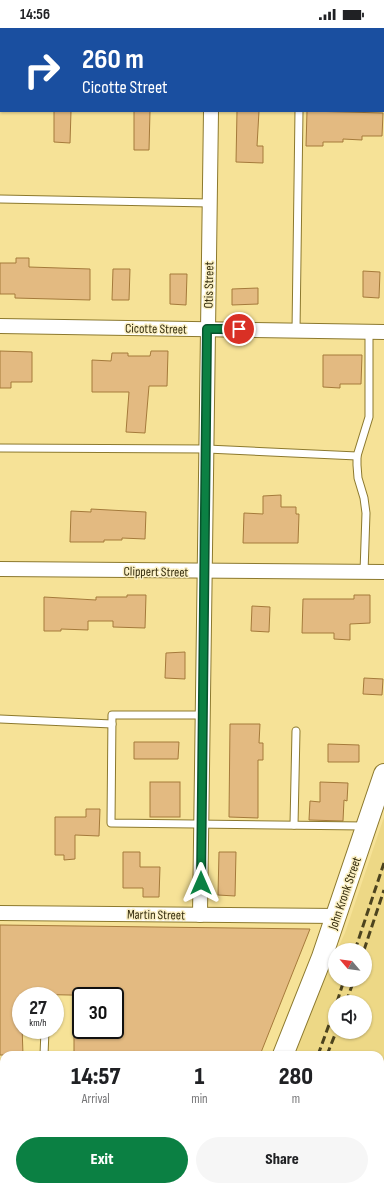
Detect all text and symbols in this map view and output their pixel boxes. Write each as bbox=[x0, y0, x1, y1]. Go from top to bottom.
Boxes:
text: 14:56 bbox=[20, 5, 50, 24]
text: 260 m bbox=[82, 43, 144, 76]
icon: right bbox=[16, 44, 68, 96]
text: Cicotte Street bbox=[82, 77, 168, 98]
street label: Otis Street bbox=[201, 261, 217, 309]
pin bbox=[222, 312, 256, 346]
icon: arrive bbox=[228, 318, 250, 340]
street label: Cicotte Street bbox=[125, 320, 187, 338]
street label: Clippert Street bbox=[123, 563, 189, 581]
street label: John Kronk Street bbox=[325, 855, 365, 933]
position arrow bbox=[180, 862, 222, 904]
street label: Martin Street bbox=[127, 906, 185, 924]
north arrow bbox=[328, 943, 372, 987]
map controls bbox=[328, 943, 372, 1039]
speed limit sign: 30 bbox=[72, 987, 124, 1039]
button: sound bbox=[328, 995, 372, 1039]
text: 27 bbox=[29, 996, 47, 1020]
text: km/h bbox=[29, 1017, 47, 1029]
text: 14:57 bbox=[71, 1062, 120, 1091]
text: 1 bbox=[195, 1062, 204, 1091]
text: 280 bbox=[279, 1062, 313, 1091]
text: Arrival bbox=[82, 1091, 110, 1107]
text: min bbox=[191, 1091, 208, 1107]
text: m bbox=[292, 1091, 300, 1107]
button: Exit bbox=[16, 1137, 188, 1183]
button: Share bbox=[196, 1137, 368, 1183]

